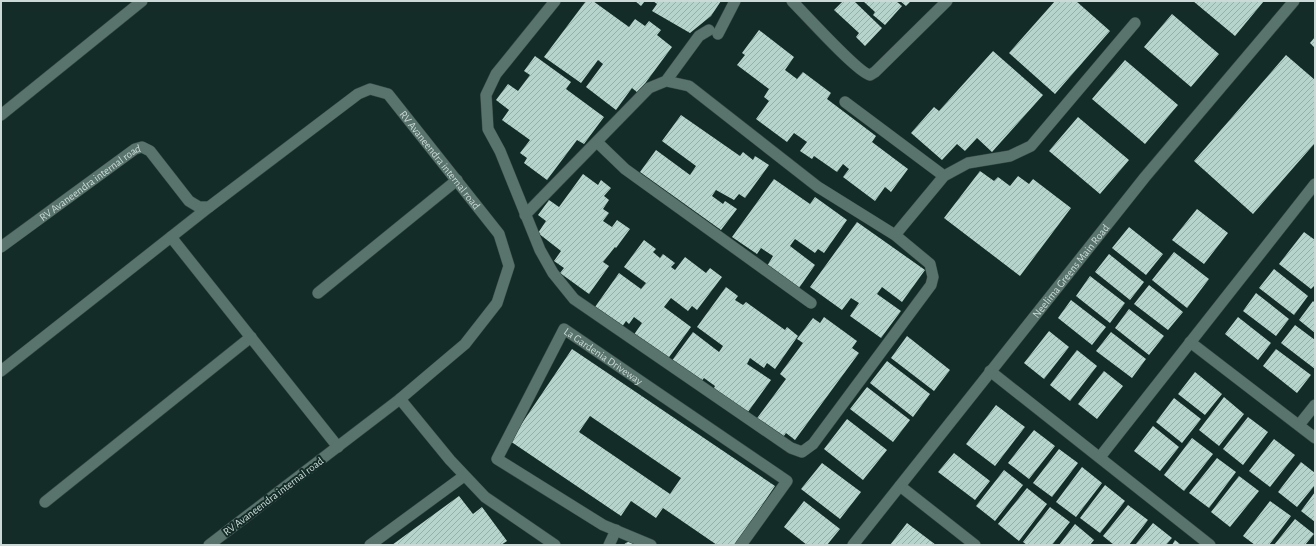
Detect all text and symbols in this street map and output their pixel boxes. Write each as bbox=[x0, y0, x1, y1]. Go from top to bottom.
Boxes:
street label: RV Avaneendra internal road bbox=[397, 109, 482, 212]
street label: RV Avaneendra internal road bbox=[37, 143, 142, 223]
street label: Neelima Greens Main Road bbox=[1031, 222, 1111, 320]
street label: La Gardenia Driveway bbox=[562, 326, 645, 387]
street label: RV Avaneendra internal road bbox=[221, 455, 326, 538]

